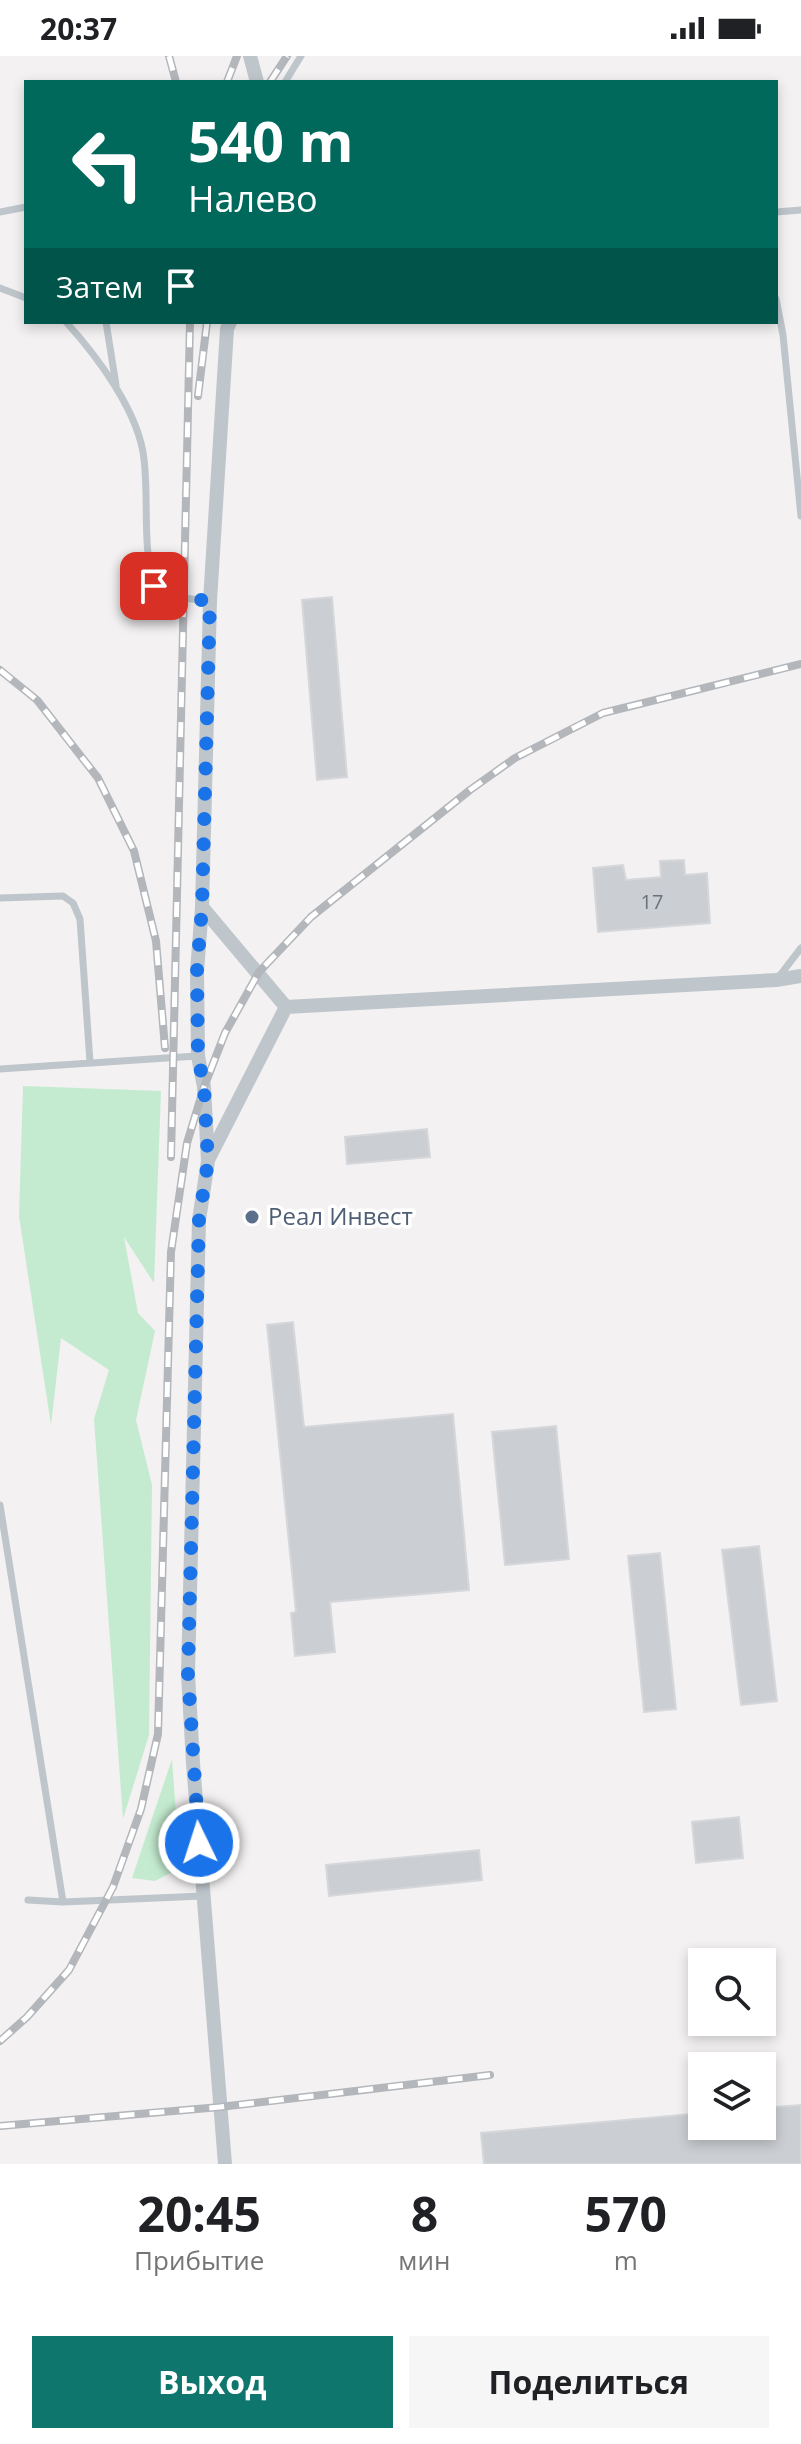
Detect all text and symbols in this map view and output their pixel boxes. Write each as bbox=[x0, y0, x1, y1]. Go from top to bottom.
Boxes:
text: 20:37 bbox=[40, 8, 117, 49]
text: 540 m bbox=[188, 102, 354, 178]
icon: left bbox=[56, 112, 160, 216]
text: Налево bbox=[188, 174, 318, 223]
icon: arrive bbox=[159, 264, 203, 308]
text: Затем bbox=[56, 266, 143, 307]
pin bbox=[120, 552, 188, 620]
icon: arrive bbox=[132, 564, 176, 608]
house number: 17 bbox=[641, 888, 663, 915]
place label: Реал Инвест bbox=[268, 1199, 413, 1232]
marker: Реал Инвест bbox=[243, 1208, 261, 1226]
position arrow bbox=[157, 1801, 241, 1885]
map controls bbox=[688, 1948, 776, 2140]
button: search bbox=[688, 1948, 776, 2036]
button: layers bbox=[688, 2052, 776, 2140]
text: 20:45 bbox=[137, 2181, 261, 2246]
text: 8 bbox=[411, 2181, 438, 2246]
text: 570 bbox=[585, 2181, 667, 2246]
text: Прибытие bbox=[134, 2242, 264, 2278]
text: мин bbox=[398, 2242, 450, 2278]
text: m bbox=[614, 2242, 638, 2278]
button: Выход bbox=[32, 2336, 393, 2428]
button: Поделиться bbox=[409, 2336, 769, 2428]

